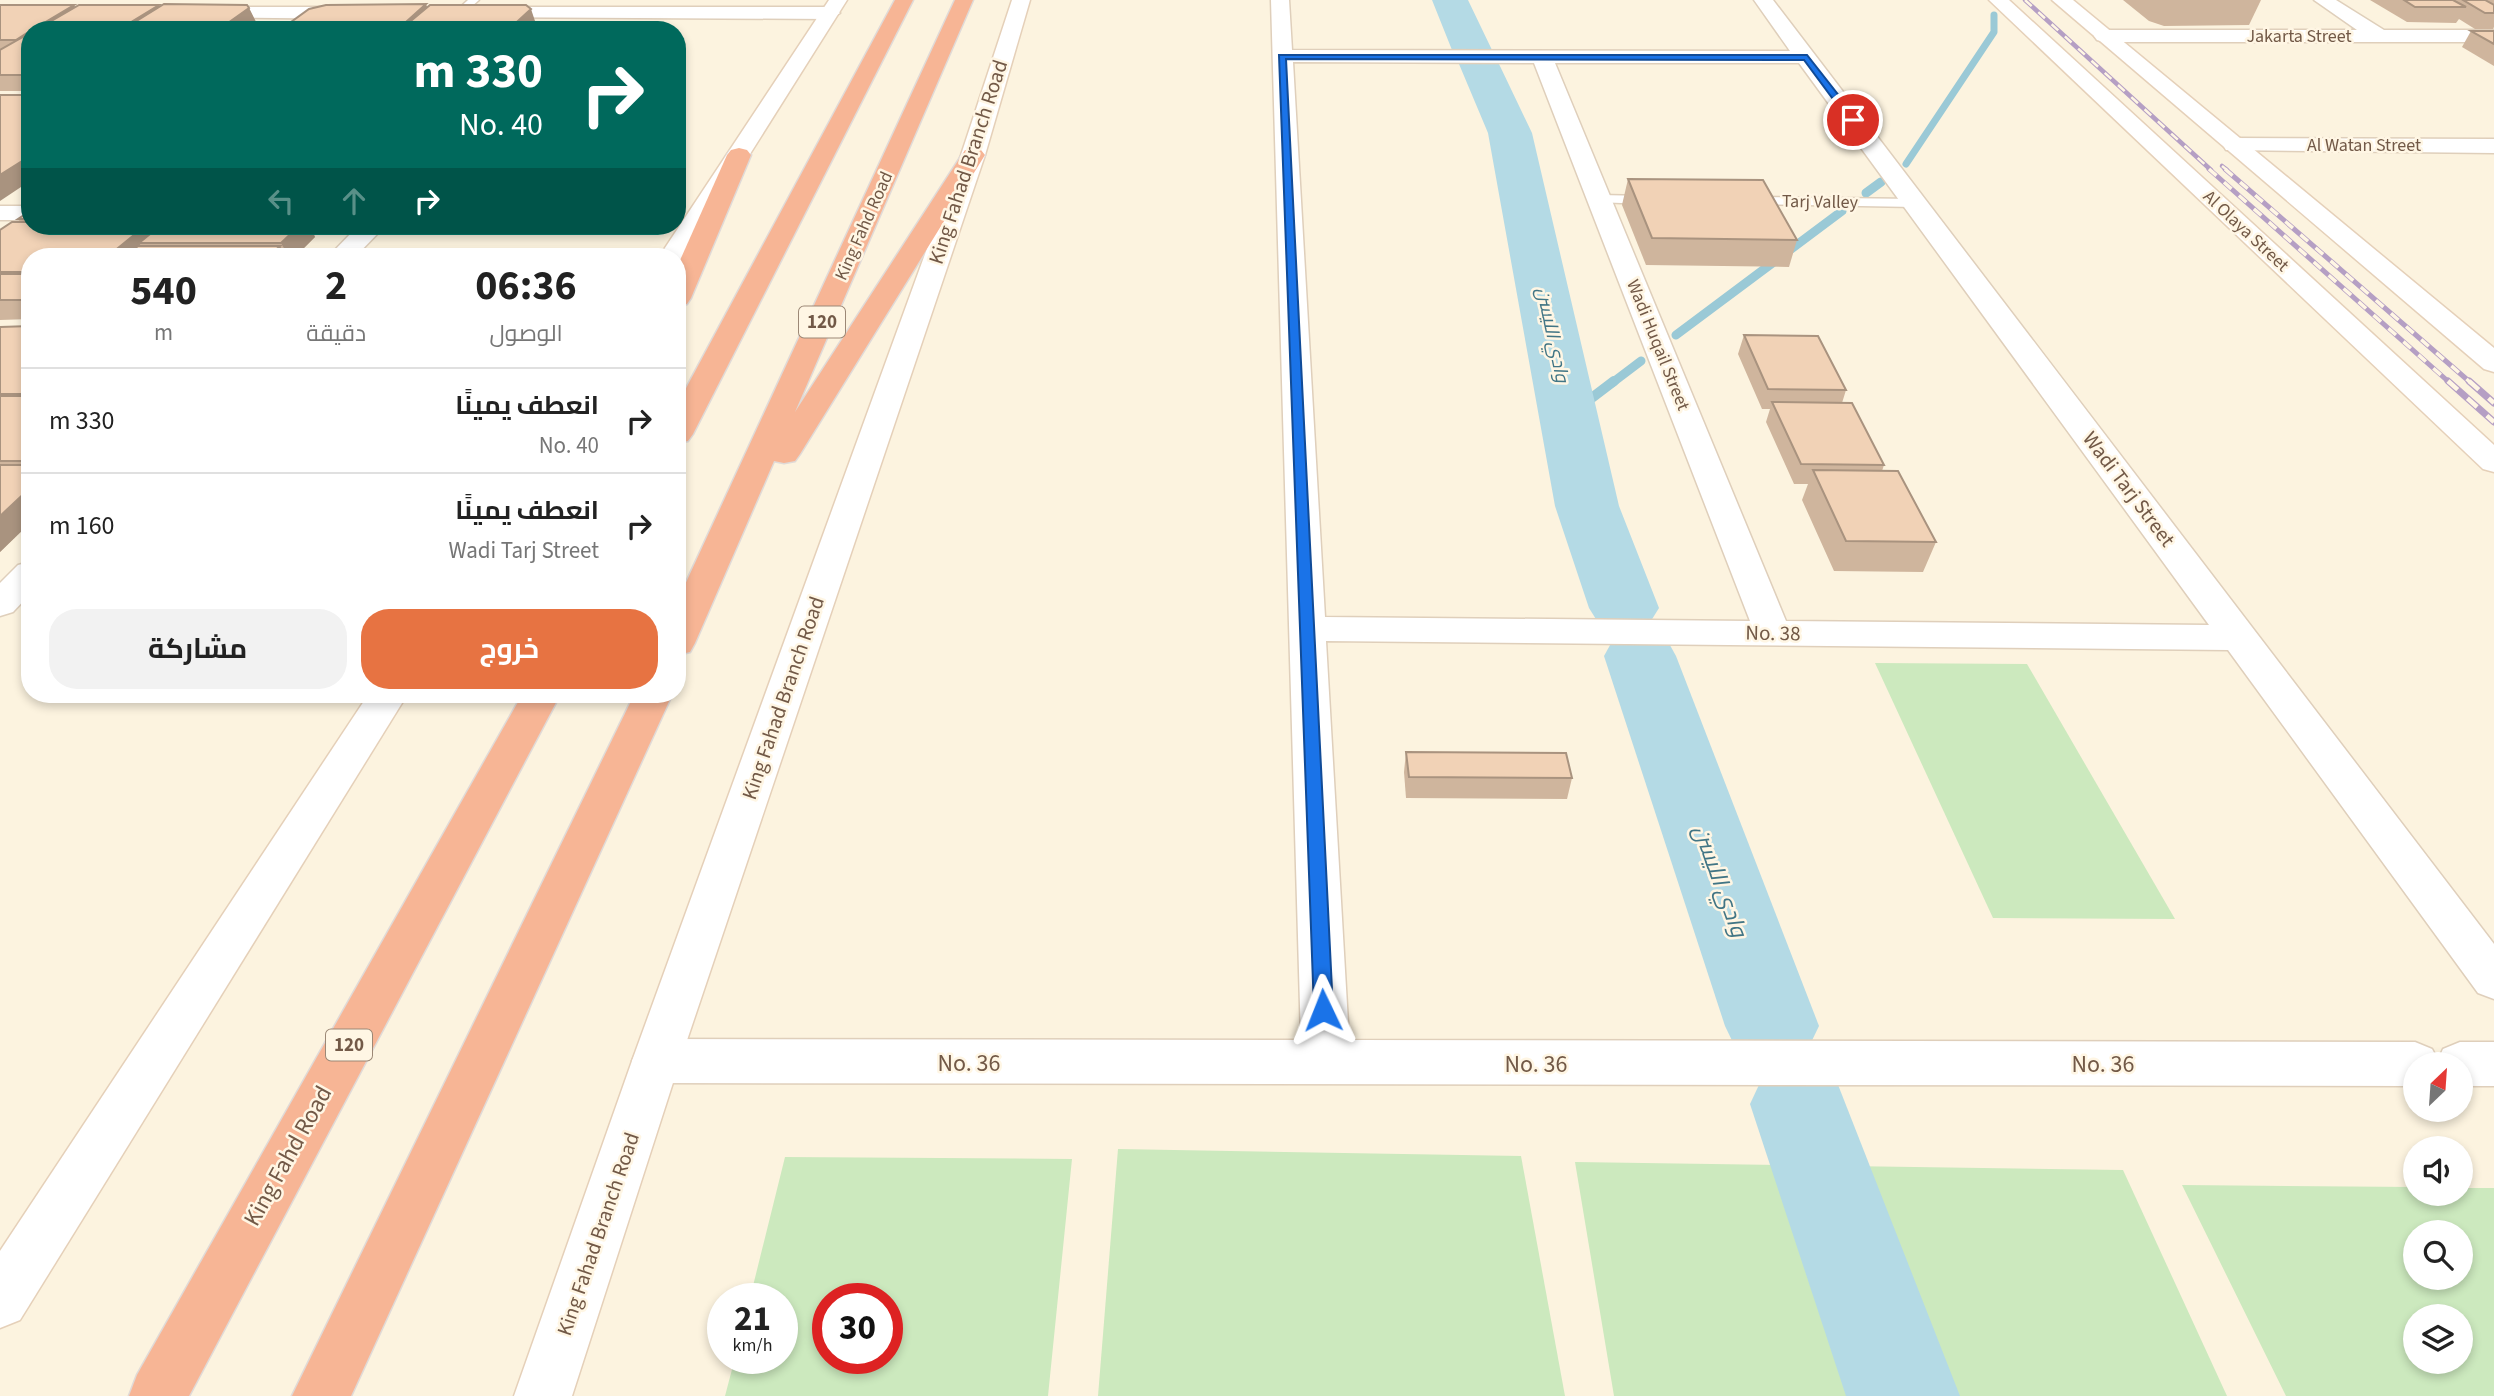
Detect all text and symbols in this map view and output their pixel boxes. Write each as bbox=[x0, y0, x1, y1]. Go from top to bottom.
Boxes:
street label: Jakarta Street bbox=[2246, 24, 2352, 49]
text: 330 m bbox=[414, 37, 543, 107]
icon: right bbox=[567, 49, 658, 140]
street label: King Fahad Branch Road bbox=[921, 56, 1015, 268]
pin bbox=[1823, 90, 1883, 150]
icon: arrive bbox=[1834, 101, 1872, 139]
text: No. 40 bbox=[459, 102, 543, 148]
street label: Al Watan Street bbox=[2307, 133, 2421, 158]
street label: King Fahd Road bbox=[829, 168, 899, 284]
icon: left bbox=[262, 182, 300, 220]
icon: ahead bbox=[335, 182, 373, 220]
icon: right bbox=[408, 182, 446, 220]
street label: Al Olaya Street bbox=[2197, 185, 2295, 277]
street label: Tarj Valley bbox=[1782, 189, 1859, 215]
text: 2 bbox=[325, 256, 347, 316]
text: 06:36 bbox=[475, 256, 577, 316]
text: 540 bbox=[130, 261, 197, 321]
street label: Wadi Huqail Street bbox=[1620, 276, 1696, 414]
water label: وادي الليسن bbox=[1528, 285, 1576, 387]
road number: 120 bbox=[799, 306, 845, 338]
text: m bbox=[154, 316, 173, 349]
text: دقيقة bbox=[306, 317, 366, 350]
text: الوصول bbox=[489, 317, 563, 350]
text: انعطف يمينًا bbox=[455, 387, 599, 424]
text: 330 m bbox=[49, 402, 115, 439]
icon: right bbox=[620, 402, 658, 440]
street label: Wadi Tarj Street bbox=[2076, 425, 2182, 553]
text: No. 40 bbox=[539, 429, 599, 462]
text: انعطف يمينًا bbox=[455, 492, 599, 529]
text: 160 m bbox=[49, 507, 115, 544]
icon: right bbox=[620, 507, 658, 545]
text: Wadi Tarj Street bbox=[449, 534, 599, 567]
street label: King Fahad Branch Road bbox=[734, 592, 832, 804]
button: مشاركة bbox=[49, 609, 347, 689]
button: خروج bbox=[361, 609, 658, 689]
street label: No. 38 bbox=[1745, 618, 1801, 648]
water label: وادي الليسن bbox=[1684, 820, 1756, 943]
position arrow bbox=[1286, 973, 1360, 1047]
road number: 120 bbox=[326, 1030, 372, 1060]
street label: No. 36 bbox=[938, 1046, 1000, 1081]
street label: No. 36 bbox=[1505, 1047, 1567, 1082]
street label: No. 36 bbox=[2072, 1047, 2134, 1082]
north arrow bbox=[2403, 1052, 2473, 1122]
map controls bbox=[2403, 1052, 2473, 1374]
street label: King Fahd Road bbox=[235, 1079, 341, 1233]
street label: King Fahad Branch Road bbox=[549, 1128, 647, 1340]
button: sound bbox=[2403, 1136, 2473, 1206]
button: search bbox=[2403, 1220, 2473, 1290]
speed limit sign: 30 bbox=[812, 1283, 903, 1374]
text: 21 bbox=[734, 1294, 771, 1344]
button: layers bbox=[2403, 1304, 2473, 1374]
text: km/h bbox=[733, 1333, 772, 1358]

